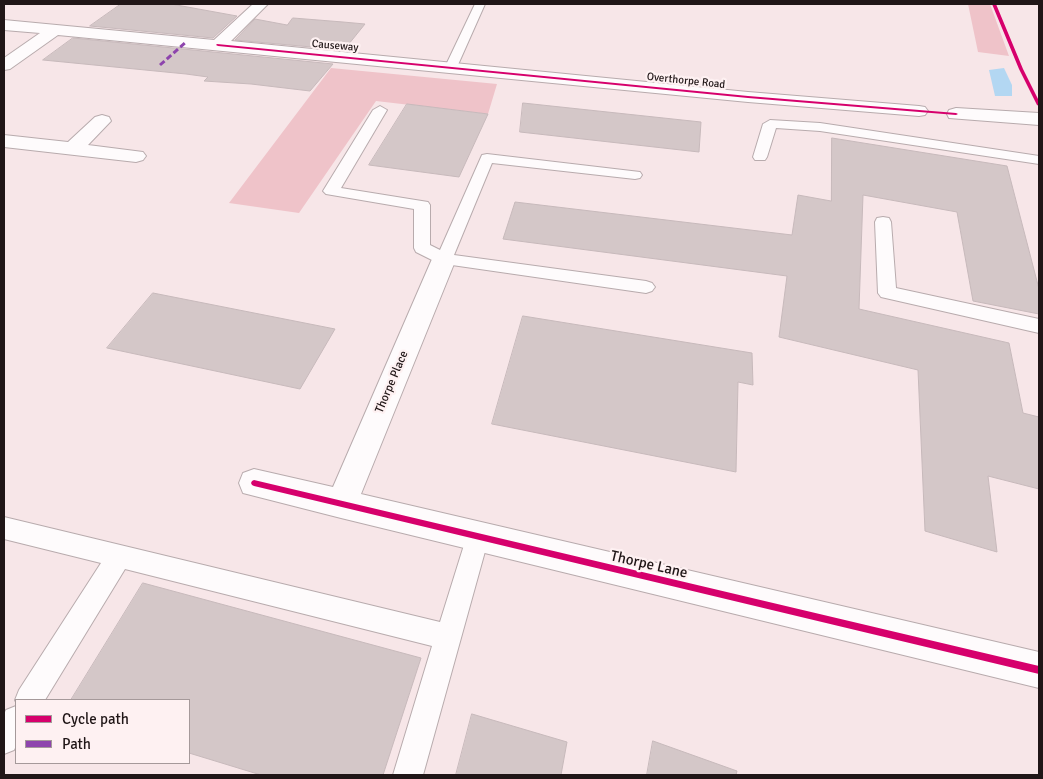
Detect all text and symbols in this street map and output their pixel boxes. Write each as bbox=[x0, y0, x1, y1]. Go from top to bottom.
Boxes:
street label: Causeway bbox=[311, 37, 359, 55]
street label: Overthorpe Road bbox=[646, 70, 726, 92]
street label: Thorpe Place bbox=[372, 349, 412, 415]
street label: Thorpe Lane bbox=[609, 547, 689, 583]
legend bbox=[15, 699, 190, 764]
text: Cycle path bbox=[62, 710, 129, 728]
text: Path bbox=[62, 735, 91, 753]

